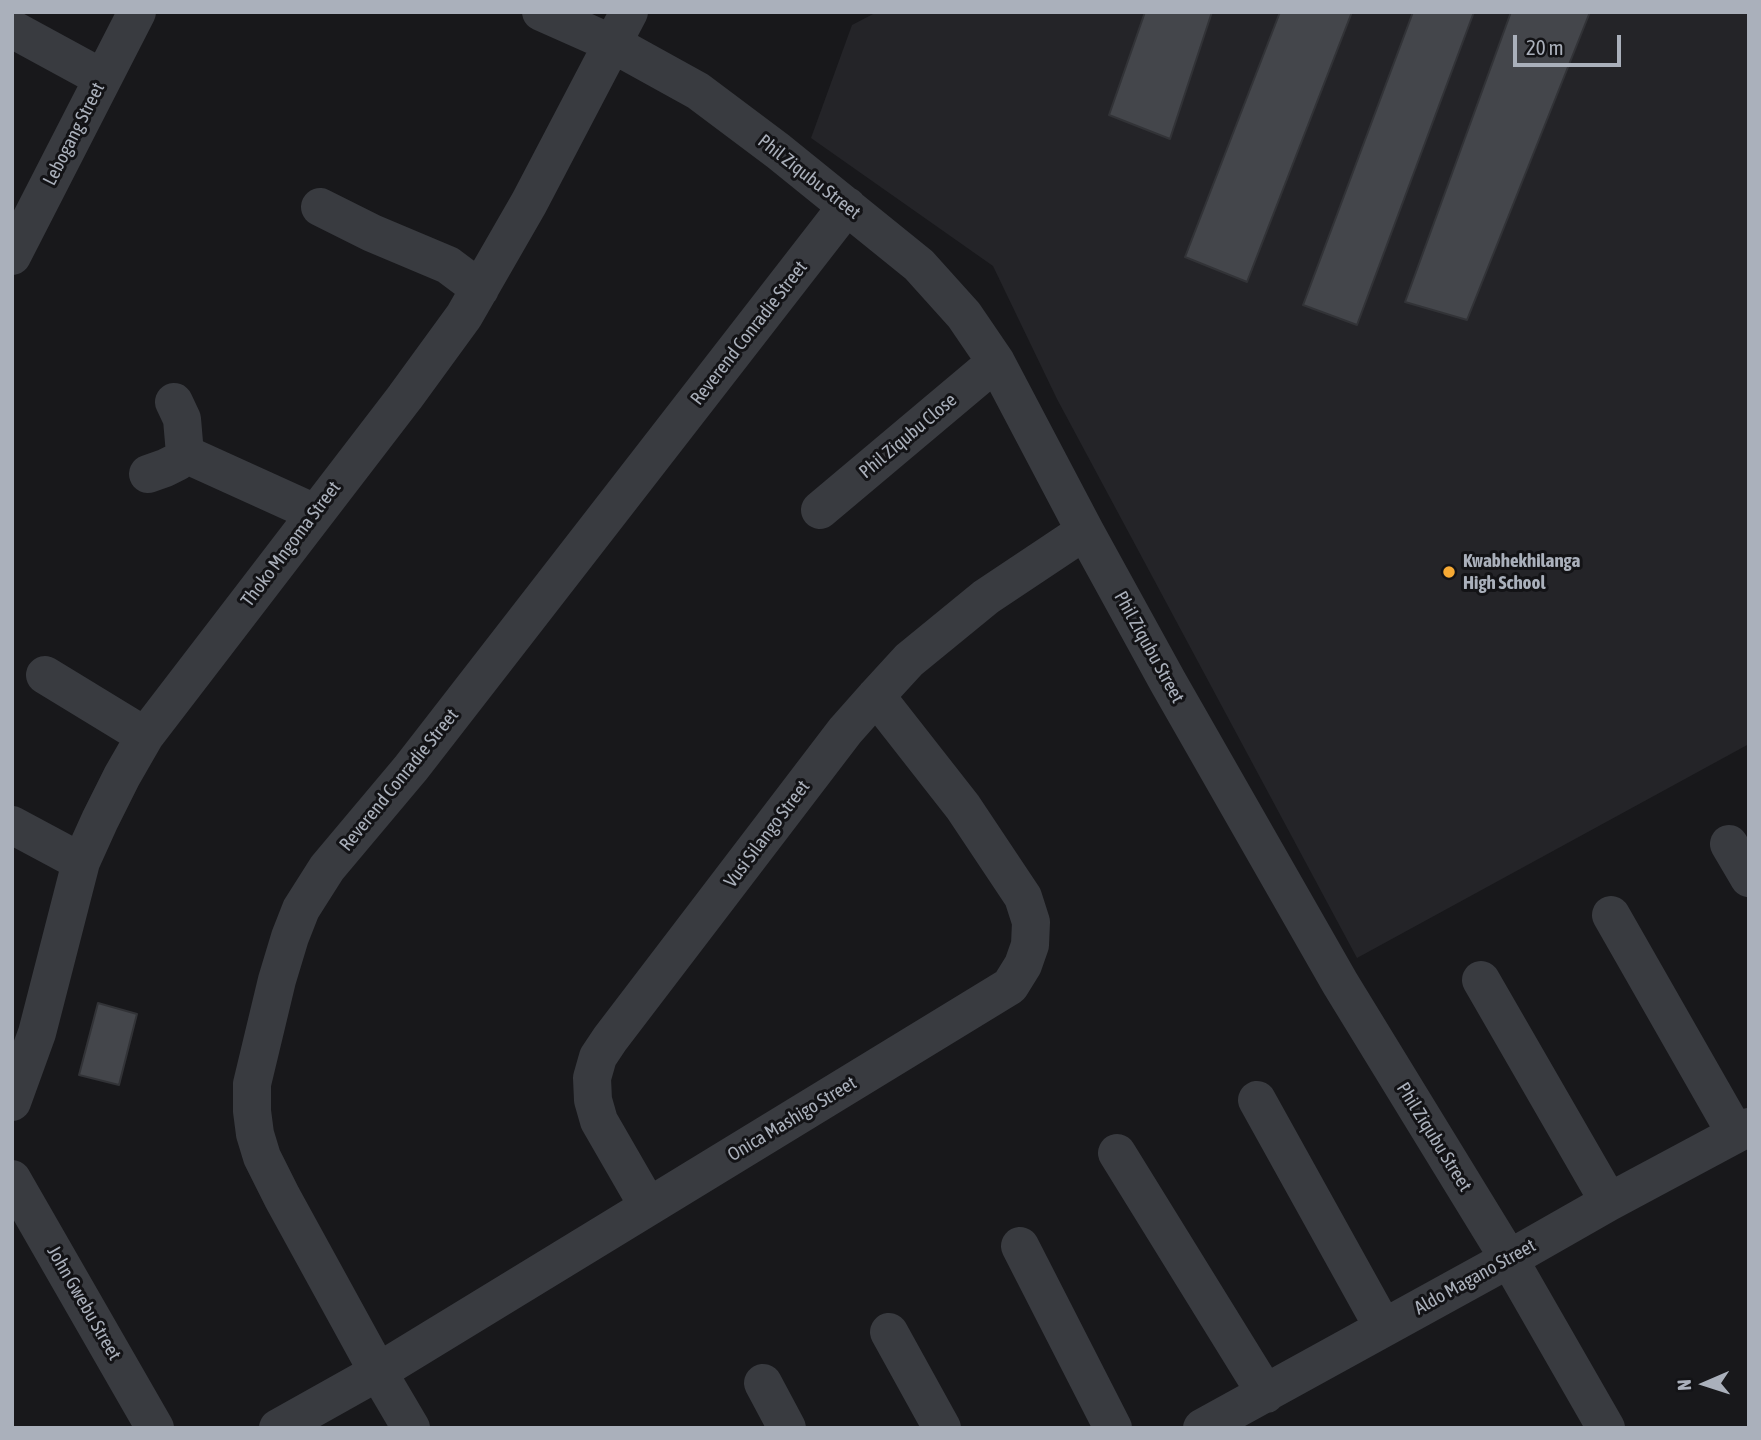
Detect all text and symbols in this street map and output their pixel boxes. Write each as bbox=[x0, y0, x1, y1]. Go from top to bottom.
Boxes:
scale bar bbox=[1516, 21, 1624, 65]
text: 20 m bbox=[1526, 35, 1564, 59]
street label: Lebogang Street bbox=[38, 79, 110, 189]
street label: Phil Ziqubu Street bbox=[753, 130, 865, 224]
street label: Reverend Conradie Street bbox=[686, 257, 812, 409]
street label: Phil Ziqubu Close bbox=[855, 389, 961, 483]
street label: Thoko Mngoma Street bbox=[236, 477, 346, 611]
place label: Kwabhekhilanga High School bbox=[1463, 550, 1580, 594]
marker: Kwabhekhilanga High School bbox=[1441, 564, 1457, 580]
street label: Phil Ziqubu Street bbox=[1109, 587, 1189, 707]
street label: Reverend Conradie Street bbox=[335, 704, 463, 856]
street label: Vusi Silango Street bbox=[719, 776, 815, 892]
street label: Onica Mashigo Street bbox=[724, 1072, 860, 1166]
street label: Phil Ziqubu Street bbox=[1391, 1078, 1477, 1196]
street label: Aldo Magano Street bbox=[1410, 1234, 1540, 1320]
street label: John Gwebu Street bbox=[42, 1242, 126, 1364]
north arrow bbox=[1670, 1349, 1740, 1419]
text: N bbox=[1673, 1379, 1695, 1391]

